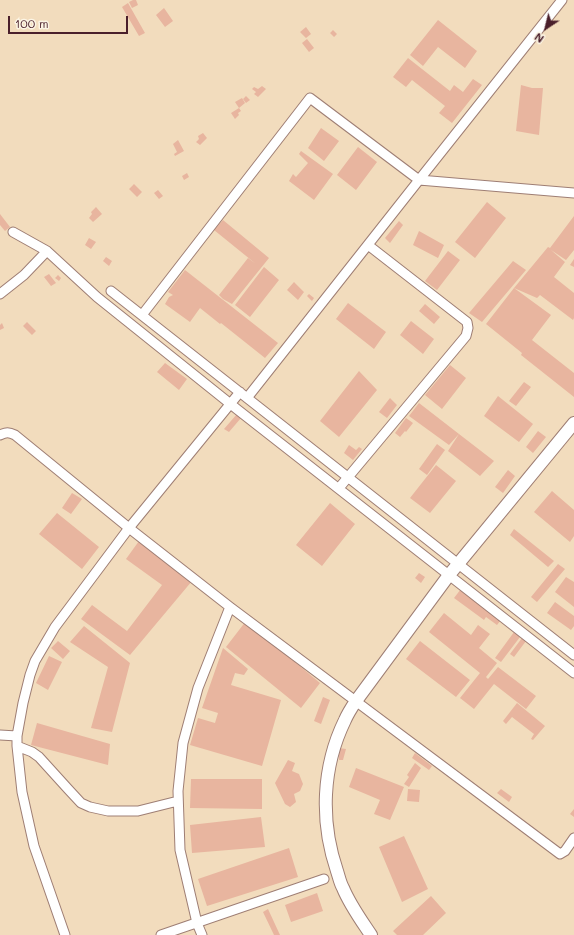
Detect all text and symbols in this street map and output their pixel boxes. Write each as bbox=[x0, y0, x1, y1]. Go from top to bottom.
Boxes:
scale bar bbox=[10, 8, 130, 34]
north arrow bbox=[526, 8, 566, 48]
text: 100 m bbox=[15, 15, 49, 31]
text: N bbox=[531, 30, 547, 47]

